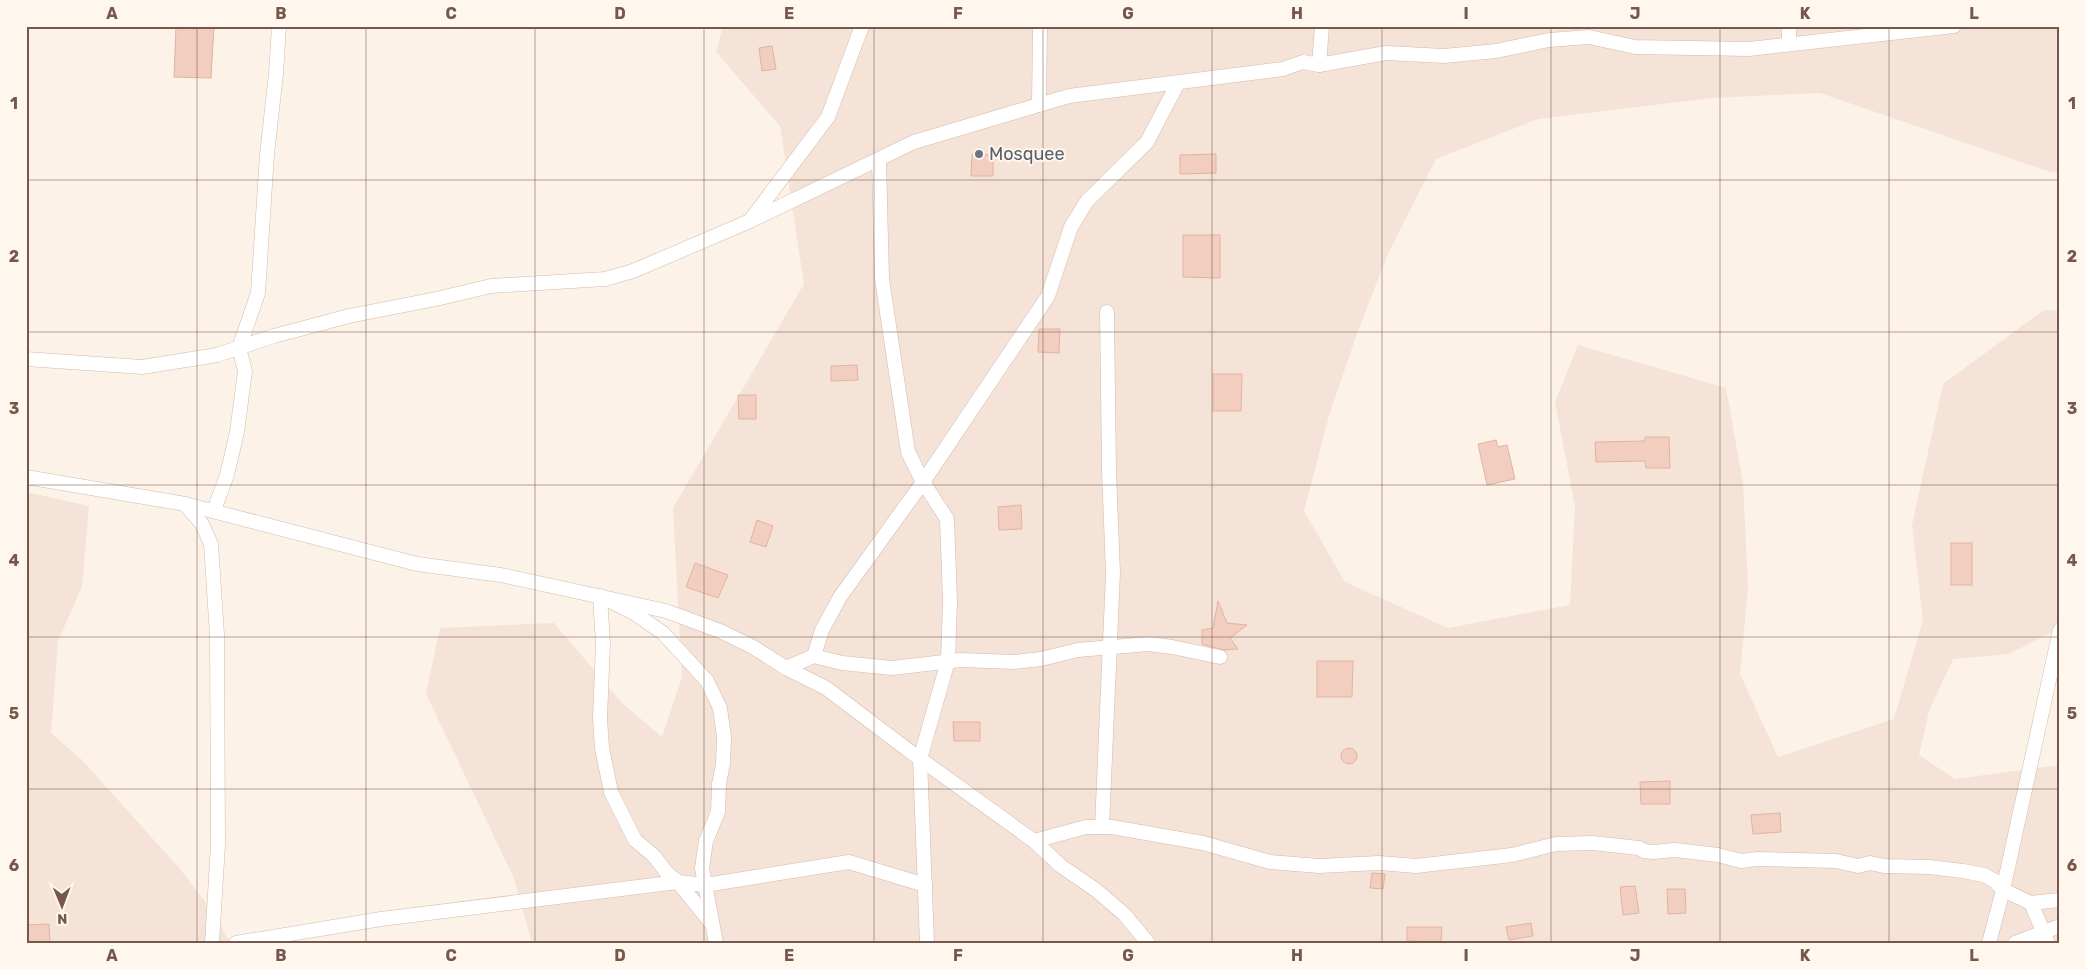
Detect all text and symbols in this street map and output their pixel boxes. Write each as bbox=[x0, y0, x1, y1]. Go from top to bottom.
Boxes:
text: A bbox=[106, 4, 118, 23]
text: B bbox=[275, 4, 287, 23]
text: C bbox=[445, 4, 457, 23]
text: D bbox=[614, 4, 626, 23]
text: E bbox=[784, 4, 794, 23]
text: F bbox=[953, 4, 963, 23]
text: G bbox=[1122, 4, 1134, 23]
text: H bbox=[1291, 4, 1303, 23]
text: I bbox=[1463, 4, 1469, 23]
text: J bbox=[1630, 4, 1640, 23]
text: K bbox=[1800, 4, 1811, 23]
text: L bbox=[1969, 4, 1979, 23]
text: 1 bbox=[10, 94, 18, 113]
text: 1 bbox=[2068, 94, 2076, 113]
place label: Mosquee bbox=[989, 143, 1065, 165]
marker: Mosquee bbox=[973, 148, 985, 160]
text: 2 bbox=[9, 247, 19, 266]
text: 2 bbox=[2067, 247, 2077, 266]
text: 3 bbox=[9, 399, 19, 418]
text: 3 bbox=[2067, 399, 2077, 418]
text: 4 bbox=[9, 551, 20, 570]
text: 4 bbox=[2067, 551, 2078, 570]
text: 5 bbox=[9, 704, 19, 723]
text: 5 bbox=[2067, 704, 2077, 723]
text: 6 bbox=[9, 856, 19, 875]
text: 6 bbox=[2067, 856, 2077, 875]
north arrow bbox=[38, 882, 88, 932]
text: N bbox=[57, 910, 67, 927]
text: A bbox=[106, 946, 118, 965]
text: B bbox=[275, 946, 287, 965]
text: C bbox=[445, 946, 457, 965]
text: D bbox=[614, 946, 626, 965]
text: E bbox=[784, 946, 794, 965]
text: F bbox=[953, 946, 963, 965]
text: G bbox=[1122, 946, 1134, 965]
text: H bbox=[1291, 946, 1303, 965]
text: I bbox=[1463, 946, 1469, 965]
text: J bbox=[1630, 946, 1640, 965]
text: K bbox=[1800, 946, 1811, 965]
text: L bbox=[1969, 946, 1979, 965]

